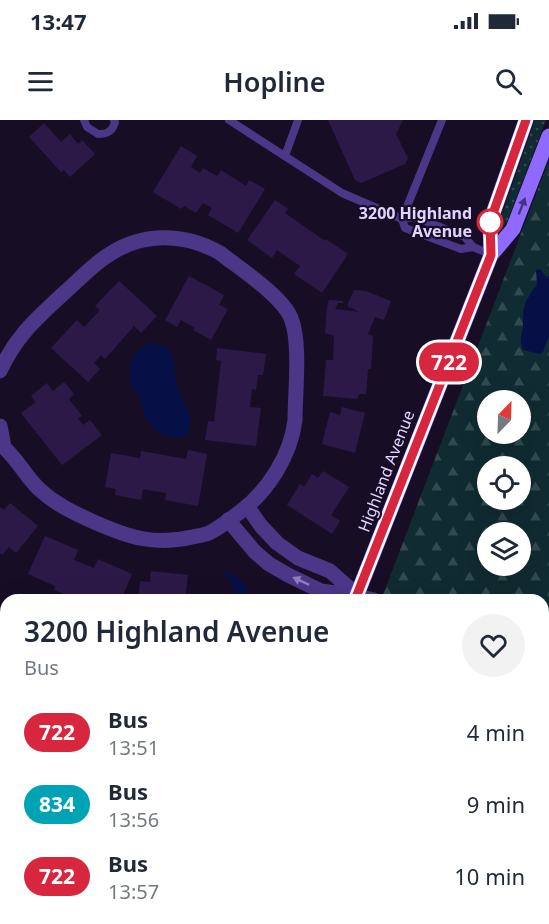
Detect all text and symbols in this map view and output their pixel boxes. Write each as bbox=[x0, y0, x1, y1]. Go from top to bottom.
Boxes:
text: 13:47 bbox=[30, 6, 87, 36]
text: Hopline bbox=[223, 63, 326, 100]
icon: menu bbox=[24, 65, 57, 98]
icon: search bbox=[492, 65, 525, 98]
one-way arrow bbox=[518, 197, 527, 215]
place label: 3200 Highland Avenue bbox=[359, 202, 472, 242]
marker: 3200 Highland Avenue bbox=[477, 209, 503, 235]
line badge: 722 bbox=[414, 342, 484, 382]
text: 722 bbox=[431, 348, 467, 376]
north arrow bbox=[477, 390, 531, 444]
map controls bbox=[477, 390, 531, 576]
street label: Highland Avenue bbox=[353, 407, 419, 535]
button: locate bbox=[477, 456, 531, 510]
button: layers bbox=[477, 522, 531, 576]
one-way arrow bbox=[292, 577, 309, 586]
text: 3200 Highland Avenue bbox=[24, 612, 329, 650]
button: heart bbox=[462, 614, 525, 677]
text: Bus bbox=[24, 654, 59, 681]
text: Bus bbox=[108, 704, 148, 734]
text: 4 min bbox=[467, 717, 525, 747]
text: 722 bbox=[39, 718, 75, 746]
text: 13:51 bbox=[108, 734, 159, 761]
text: Bus bbox=[108, 776, 148, 806]
text: 9 min bbox=[467, 789, 525, 819]
text: 834 bbox=[39, 790, 75, 818]
text: 13:56 bbox=[108, 806, 159, 833]
text: Bus bbox=[108, 848, 148, 878]
text: 10 min bbox=[454, 861, 525, 891]
text: 722 bbox=[39, 862, 75, 890]
text: 13:57 bbox=[108, 878, 159, 905]

